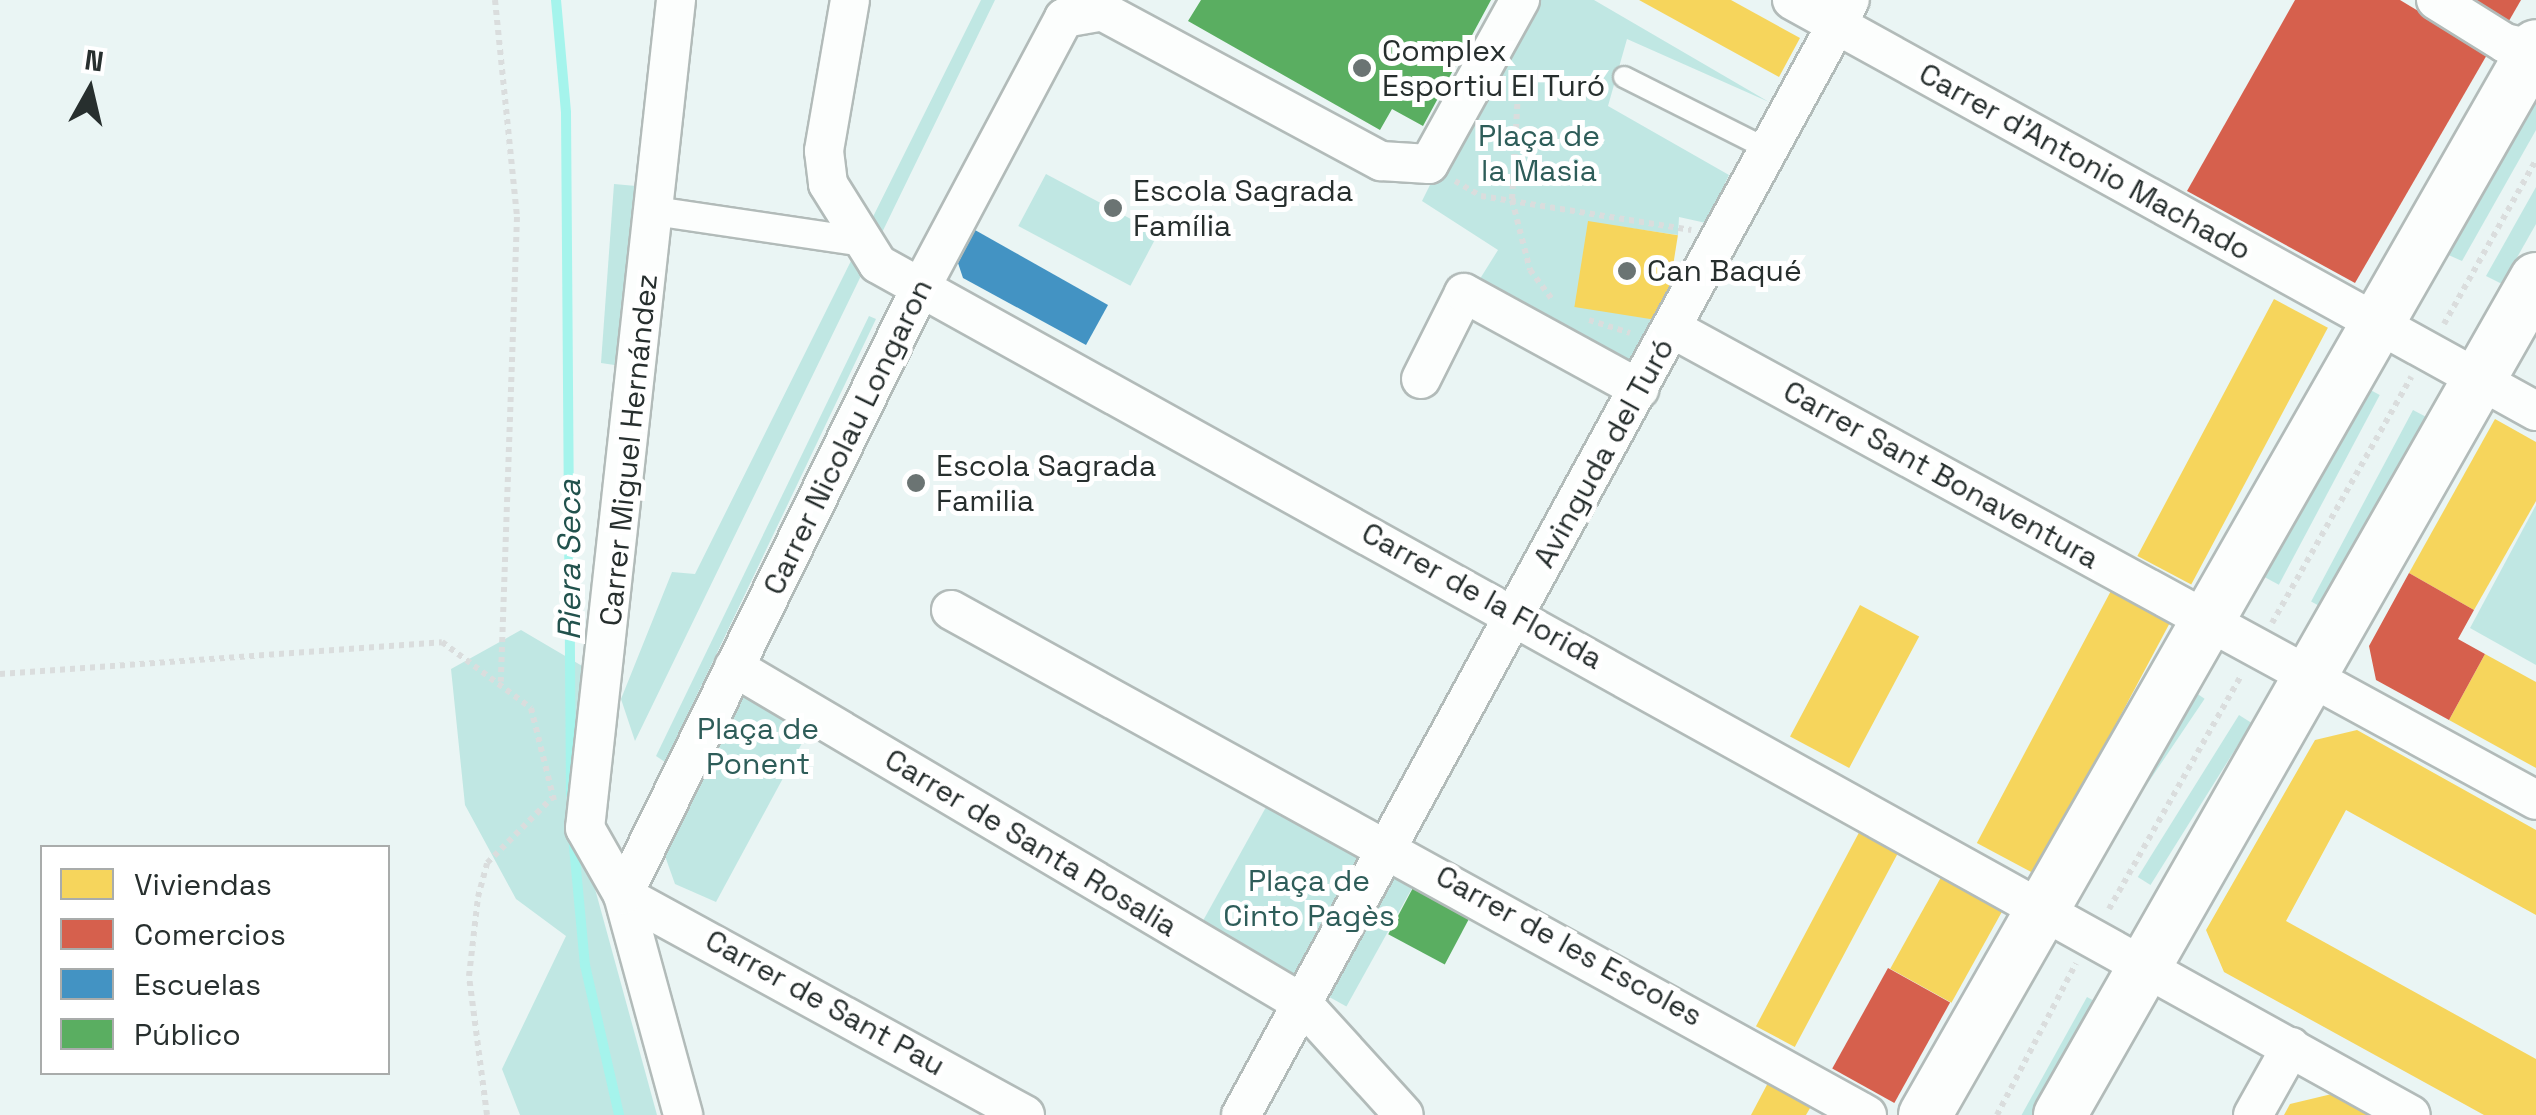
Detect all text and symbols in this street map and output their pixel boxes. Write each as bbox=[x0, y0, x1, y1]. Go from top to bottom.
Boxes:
place label: Complex Esportiu El Turó bbox=[1382, 33, 1606, 104]
north arrow bbox=[40, 40, 140, 140]
text: N bbox=[82, 41, 106, 79]
street label: Carrer d'Antonio Machado bbox=[1913, 56, 2257, 268]
marker: Complex Esportiu El Turó bbox=[1351, 57, 1373, 79]
park label: Plaça de la Masia bbox=[1478, 118, 1600, 188]
place label: Escola Sagrada Família bbox=[1133, 173, 1353, 244]
marker: Escola Sagrada Família bbox=[1102, 197, 1124, 219]
place label: Can Baqué bbox=[1647, 253, 1802, 289]
marker: Can Baqué bbox=[1616, 260, 1638, 282]
street label: Carrer Miguel Hernández bbox=[593, 272, 665, 628]
street label: Carrer Nicolau Longaron bbox=[756, 273, 940, 601]
street label: Avinguda del Turó bbox=[1526, 332, 1682, 574]
street label: Carrer Sant Bonaventura bbox=[1777, 373, 2105, 577]
place label: Escola Sagrada Familia bbox=[936, 448, 1156, 518]
marker: Escola Sagrada Familia bbox=[905, 472, 927, 494]
water label: Riera Seca bbox=[550, 479, 588, 641]
street label: Carrer de la Florida bbox=[1355, 515, 1609, 677]
park label: Plaça de Ponent bbox=[697, 711, 819, 782]
street label: Carrer de Santa Rosalia bbox=[878, 741, 1184, 945]
legend bbox=[40, 845, 390, 1075]
street label: Carrer de les Escoles bbox=[1430, 858, 1708, 1034]
park label: Plaça de Cinto Pagès bbox=[1223, 863, 1395, 934]
text: Viviendas bbox=[134, 865, 272, 904]
text: Comercios bbox=[134, 915, 286, 954]
street label: Carrer de Sant Pau bbox=[699, 922, 951, 1084]
text: Escuelas bbox=[134, 965, 261, 1004]
text: Público bbox=[134, 1015, 241, 1054]

